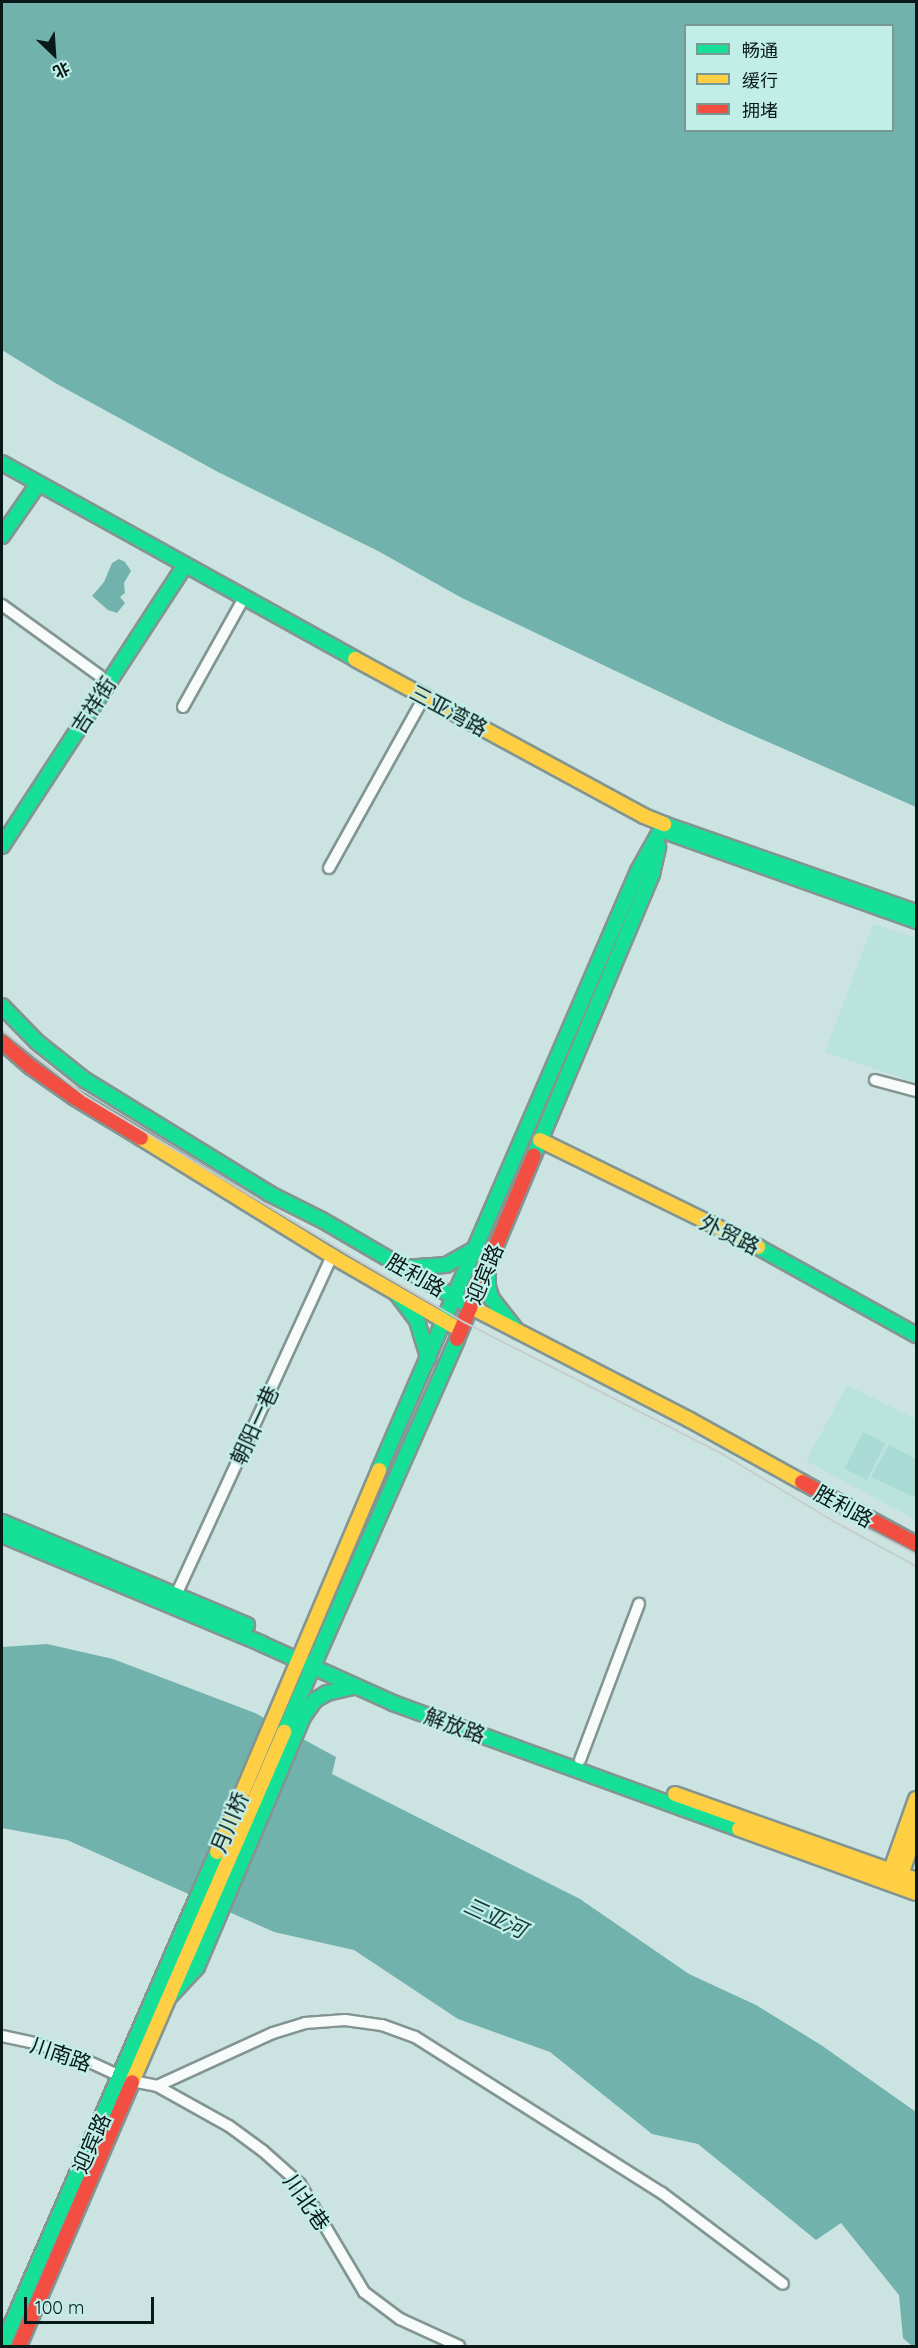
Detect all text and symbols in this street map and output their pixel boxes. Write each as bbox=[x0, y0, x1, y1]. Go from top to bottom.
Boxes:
north arrow bbox=[24, 24, 84, 84]
legend bbox=[684, 24, 894, 132]
text: 畅通 bbox=[742, 39, 778, 62]
text: 北 bbox=[50, 58, 73, 83]
text: 缓行 bbox=[742, 69, 778, 92]
text: 拥堵 bbox=[742, 99, 778, 122]
street label: 吉祥街 bbox=[65, 672, 121, 738]
street label: 三亚湾路 bbox=[406, 679, 492, 741]
street label: 外贸路 bbox=[696, 1209, 764, 1259]
street label: 迎宾路 bbox=[460, 1240, 508, 1308]
street label: 胜利路 bbox=[382, 1248, 450, 1302]
street label: 朝阳一巷 bbox=[225, 1382, 283, 1468]
street label: 胜利路 bbox=[810, 1480, 878, 1532]
street label: 解放路 bbox=[421, 1702, 489, 1748]
street label: 月川桥 bbox=[205, 1788, 253, 1856]
water label: 三亚河 bbox=[460, 1892, 530, 1944]
street label: 川南路 bbox=[27, 2032, 95, 2076]
street label: 迎宾路 bbox=[67, 2109, 115, 2177]
street label: 川北巷 bbox=[279, 2169, 335, 2235]
scale bar bbox=[27, 2285, 158, 2323]
text: 100 m bbox=[35, 2296, 84, 2319]

